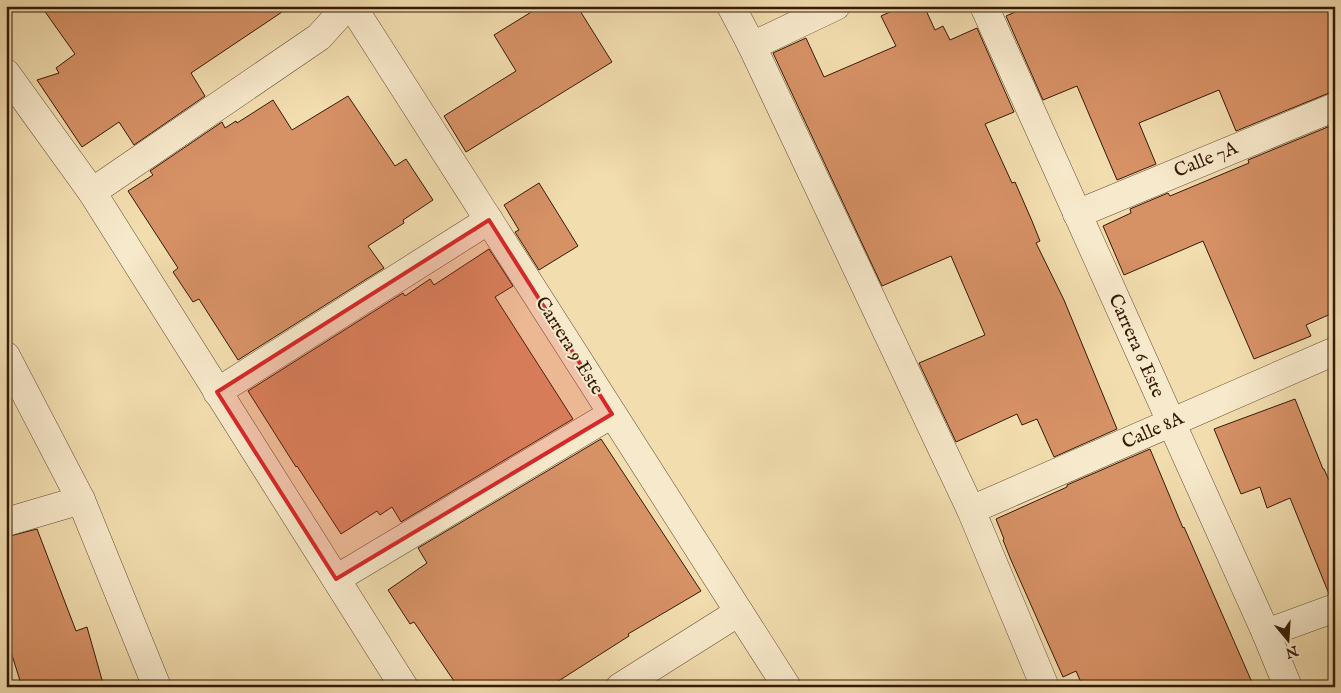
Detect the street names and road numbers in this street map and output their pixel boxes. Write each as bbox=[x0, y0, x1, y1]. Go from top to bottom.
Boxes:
street label: Calle 7A bbox=[1171, 136, 1242, 184]
street label: Carrera 6 Este bbox=[1102, 290, 1170, 402]
street label: Carrera 9 Este bbox=[529, 292, 609, 400]
street label: Calle 8A bbox=[1118, 406, 1189, 455]

